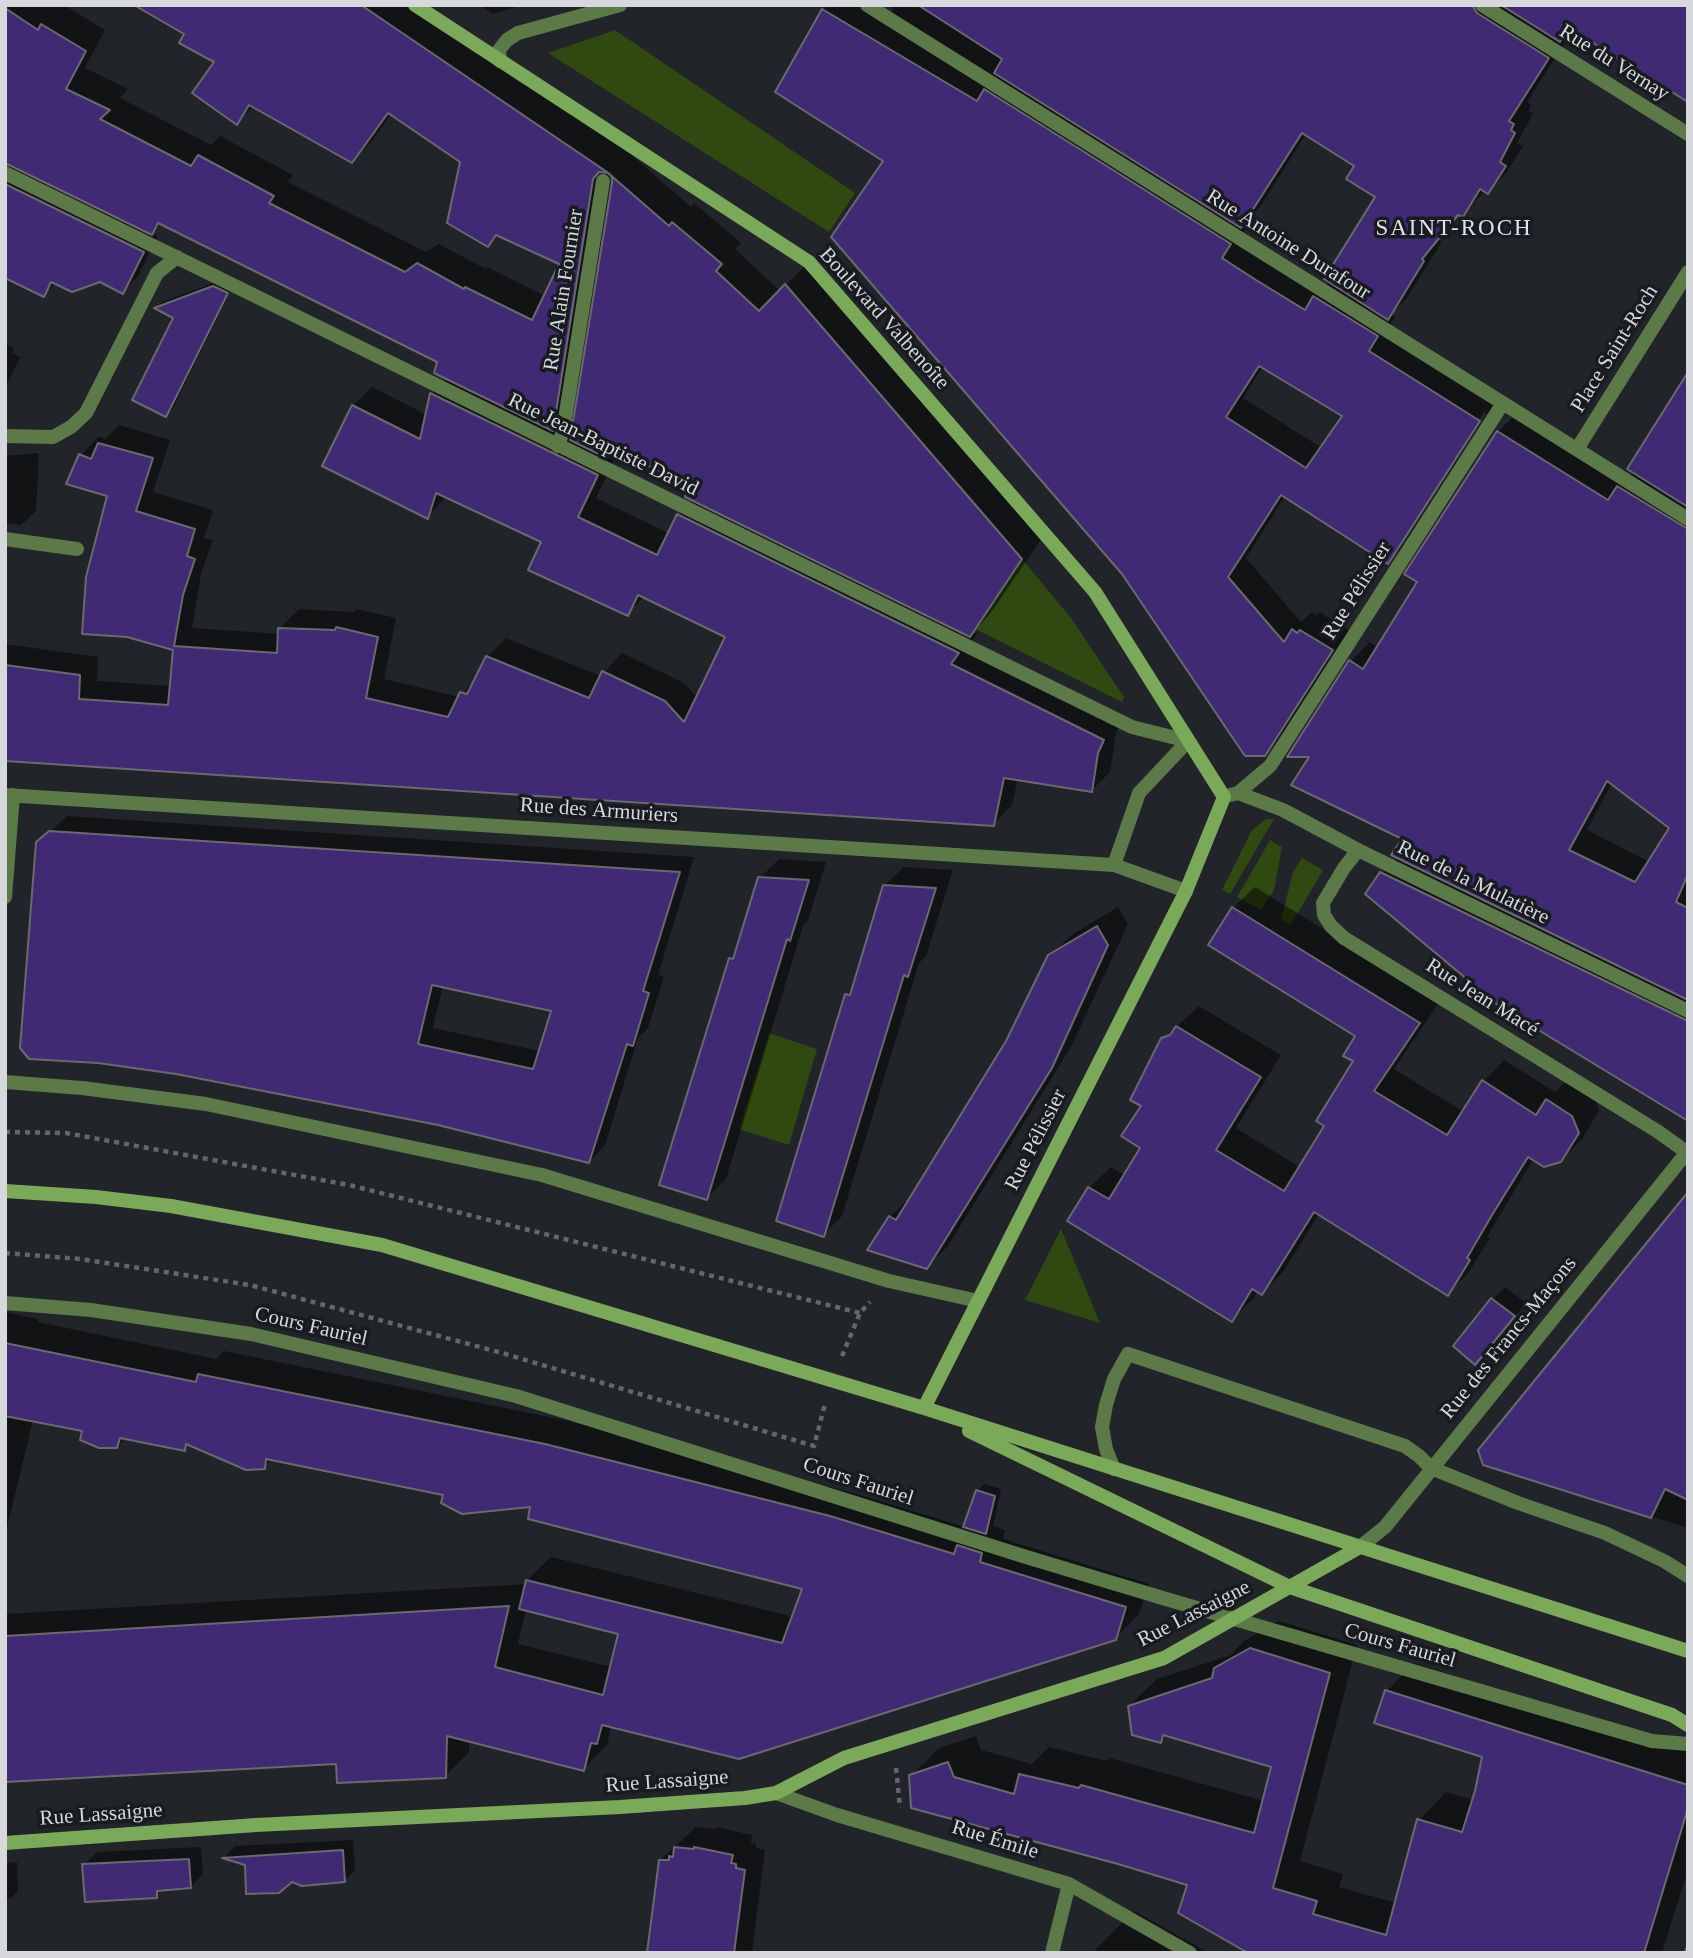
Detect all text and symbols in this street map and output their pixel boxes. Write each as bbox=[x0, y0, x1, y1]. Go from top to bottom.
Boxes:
street label: Rue du Vernay bbox=[1554, 19, 1674, 107]
street label: Rue Antoine Durafour bbox=[1201, 184, 1375, 306]
street label: Rue Alain Fournier bbox=[539, 207, 589, 373]
district label: SAINT-ROCH bbox=[1377, 215, 1531, 243]
street label: Boulevard Valbenoîte bbox=[814, 243, 954, 395]
street label: Place Saint-Roch bbox=[1566, 281, 1664, 417]
street label: Rue Jean-Baptiste David bbox=[504, 388, 702, 502]
street label: Rue Pélissier bbox=[1317, 538, 1397, 644]
street label: Rue des Armuriers bbox=[519, 793, 679, 829]
street label: Rue de la Mulatière bbox=[1393, 835, 1553, 931]
street label: Rue Jean Macé bbox=[1421, 953, 1543, 1043]
street label: Rue Pélissier bbox=[1000, 1085, 1072, 1195]
street label: Rue des Francs-Maçons bbox=[1436, 1252, 1582, 1424]
street label: Cours Fauriel bbox=[252, 1302, 370, 1352]
street label: Cours Fauriel bbox=[799, 1452, 917, 1512]
street label: Rue Lassaigne bbox=[1133, 1575, 1255, 1653]
street label: Cours Fauriel bbox=[1341, 1618, 1459, 1674]
street label: Rue Lassaigne bbox=[605, 1765, 729, 1799]
street label: Rue Lassaigne bbox=[39, 1798, 163, 1832]
street label: Rue Émile bbox=[949, 1815, 1041, 1865]

